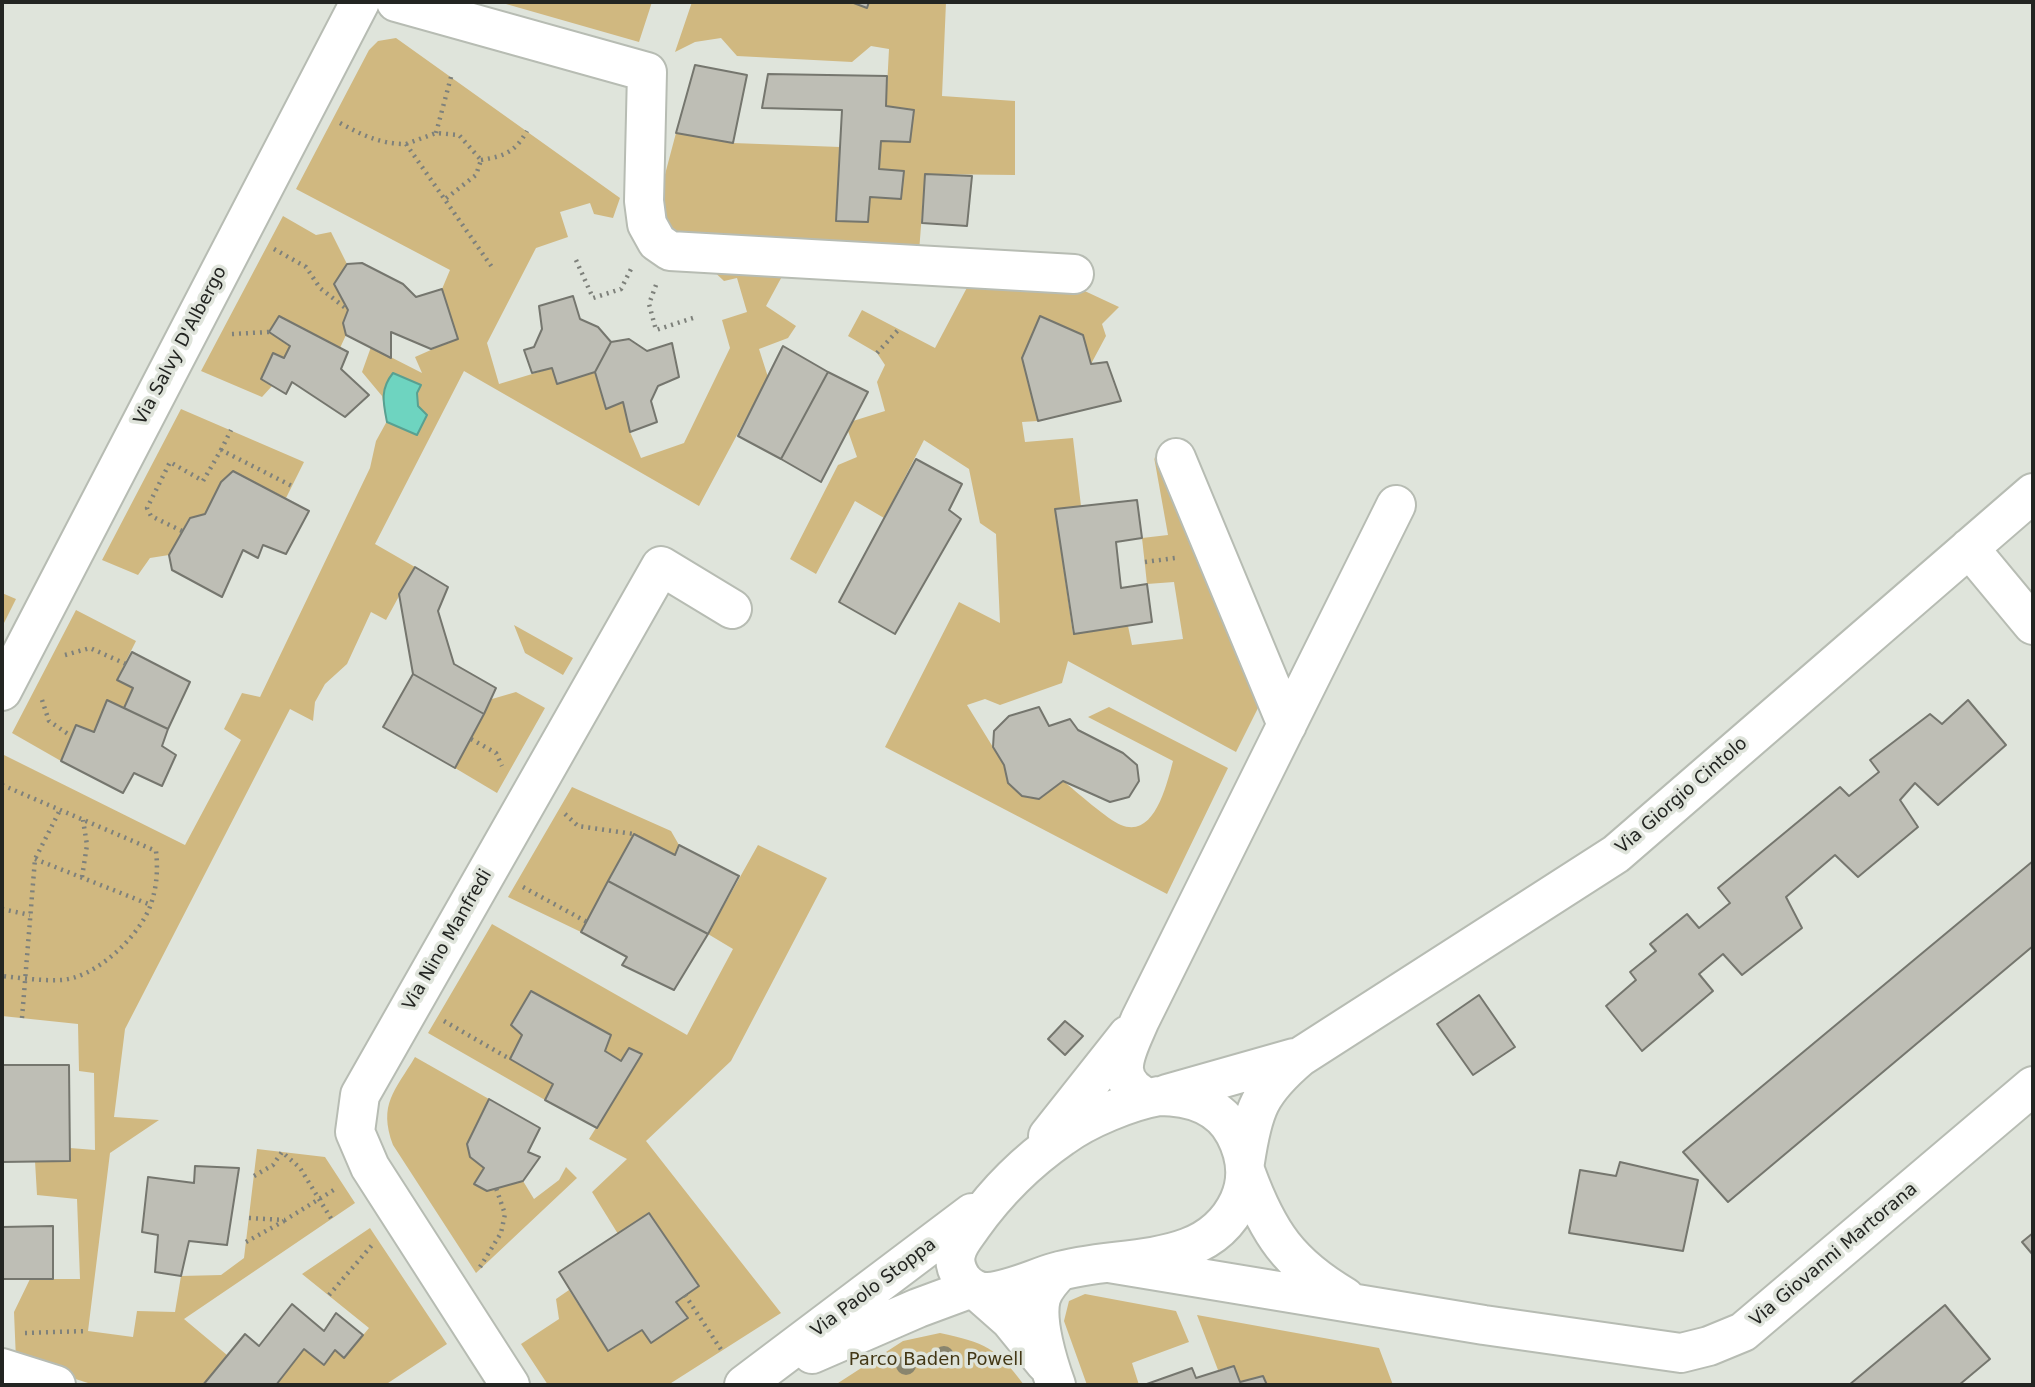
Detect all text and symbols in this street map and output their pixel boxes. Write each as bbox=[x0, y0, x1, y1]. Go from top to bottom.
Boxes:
street label: Via Salvy D'Albergo bbox=[130, 263, 232, 429]
street label: Via Giorgio Cintolo bbox=[1612, 733, 1752, 859]
street label: Via Nino Manfredi bbox=[399, 866, 497, 1014]
street label: Via Giovanni Martorana bbox=[1746, 1179, 1922, 1331]
street label: Via Paolo Stoppa bbox=[807, 1234, 941, 1342]
park label: Parco Baden Powell bbox=[849, 1349, 1023, 1371]

